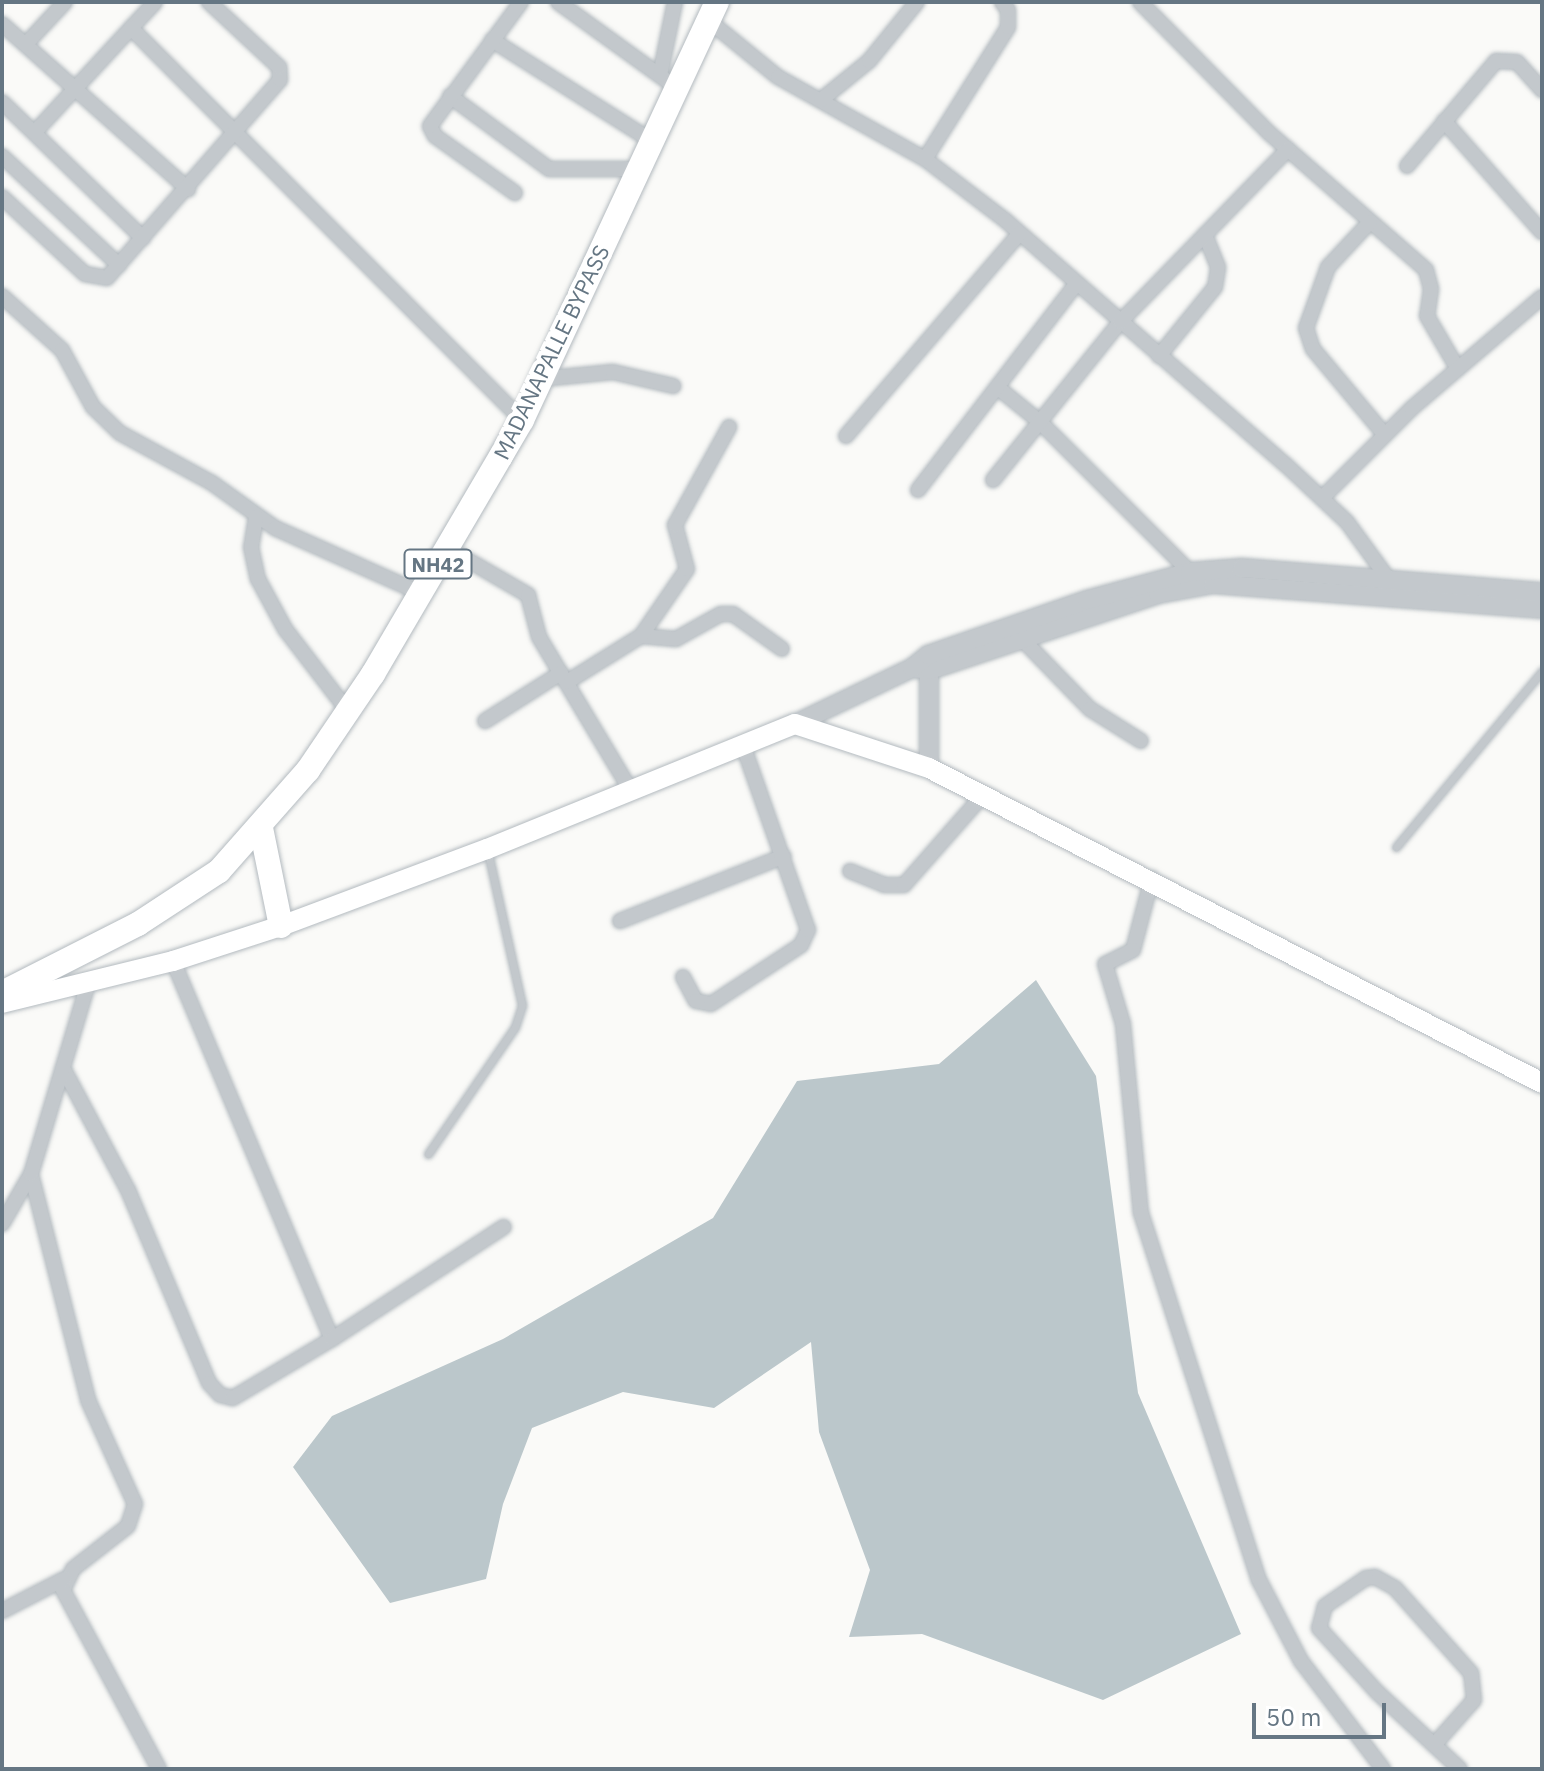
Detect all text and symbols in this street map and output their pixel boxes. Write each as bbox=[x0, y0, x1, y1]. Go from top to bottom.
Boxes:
street label: MADANAPALLE BYPASS bbox=[488, 240, 614, 464]
road number: NH42 bbox=[402, 548, 474, 580]
scale bar bbox=[1256, 1687, 1390, 1737]
text: 50 m bbox=[1266, 1701, 1321, 1733]

